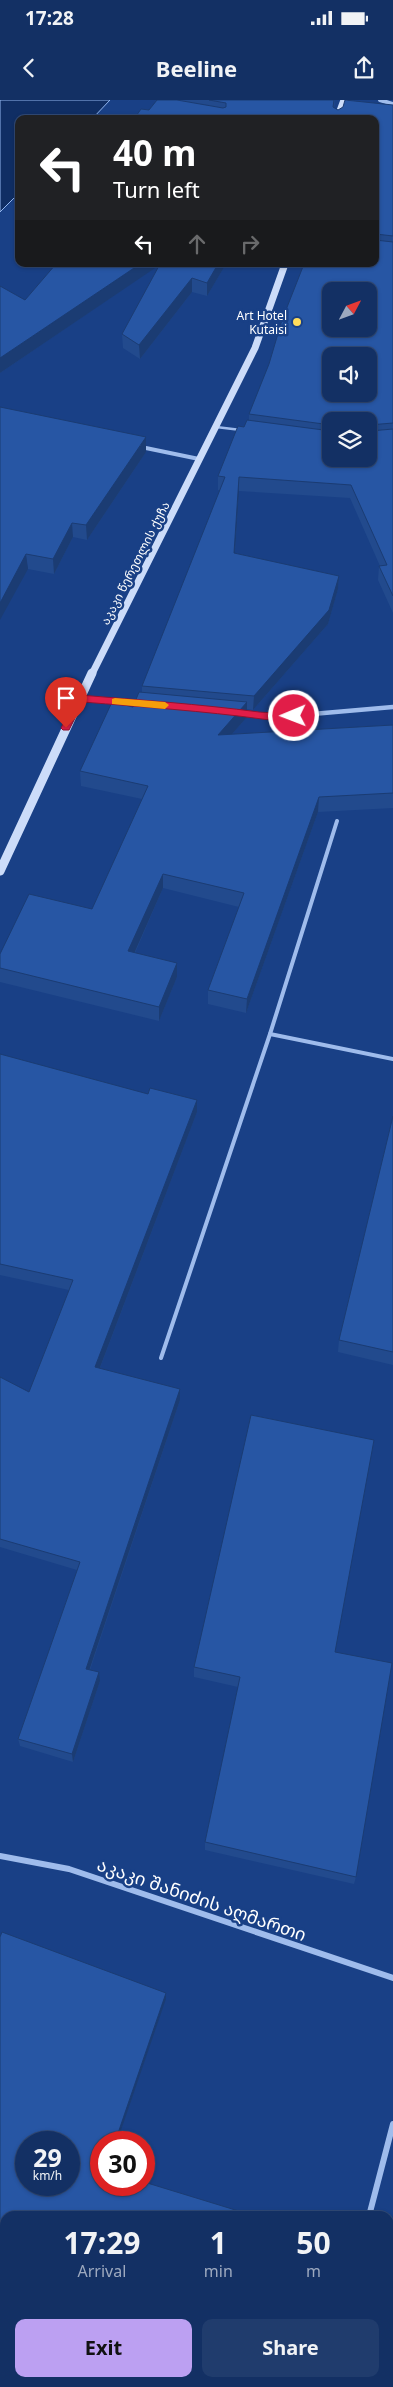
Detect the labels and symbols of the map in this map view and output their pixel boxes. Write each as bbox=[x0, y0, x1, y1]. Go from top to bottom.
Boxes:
north arrow bbox=[322, 282, 378, 338]
place label: Art Hotel Kutaisi bbox=[237, 307, 287, 338]
marker: Art Hotel Kutaisi bbox=[291, 316, 303, 328]
street label: აკაკი წერეთლის ქუჩა bbox=[96, 498, 174, 628]
pin bbox=[45, 677, 87, 728]
position arrow bbox=[267, 689, 319, 741]
street label: აკაკი შანიძის აღმართი bbox=[94, 1852, 310, 1946]
speed limit sign: 30 bbox=[90, 2131, 155, 2196]

